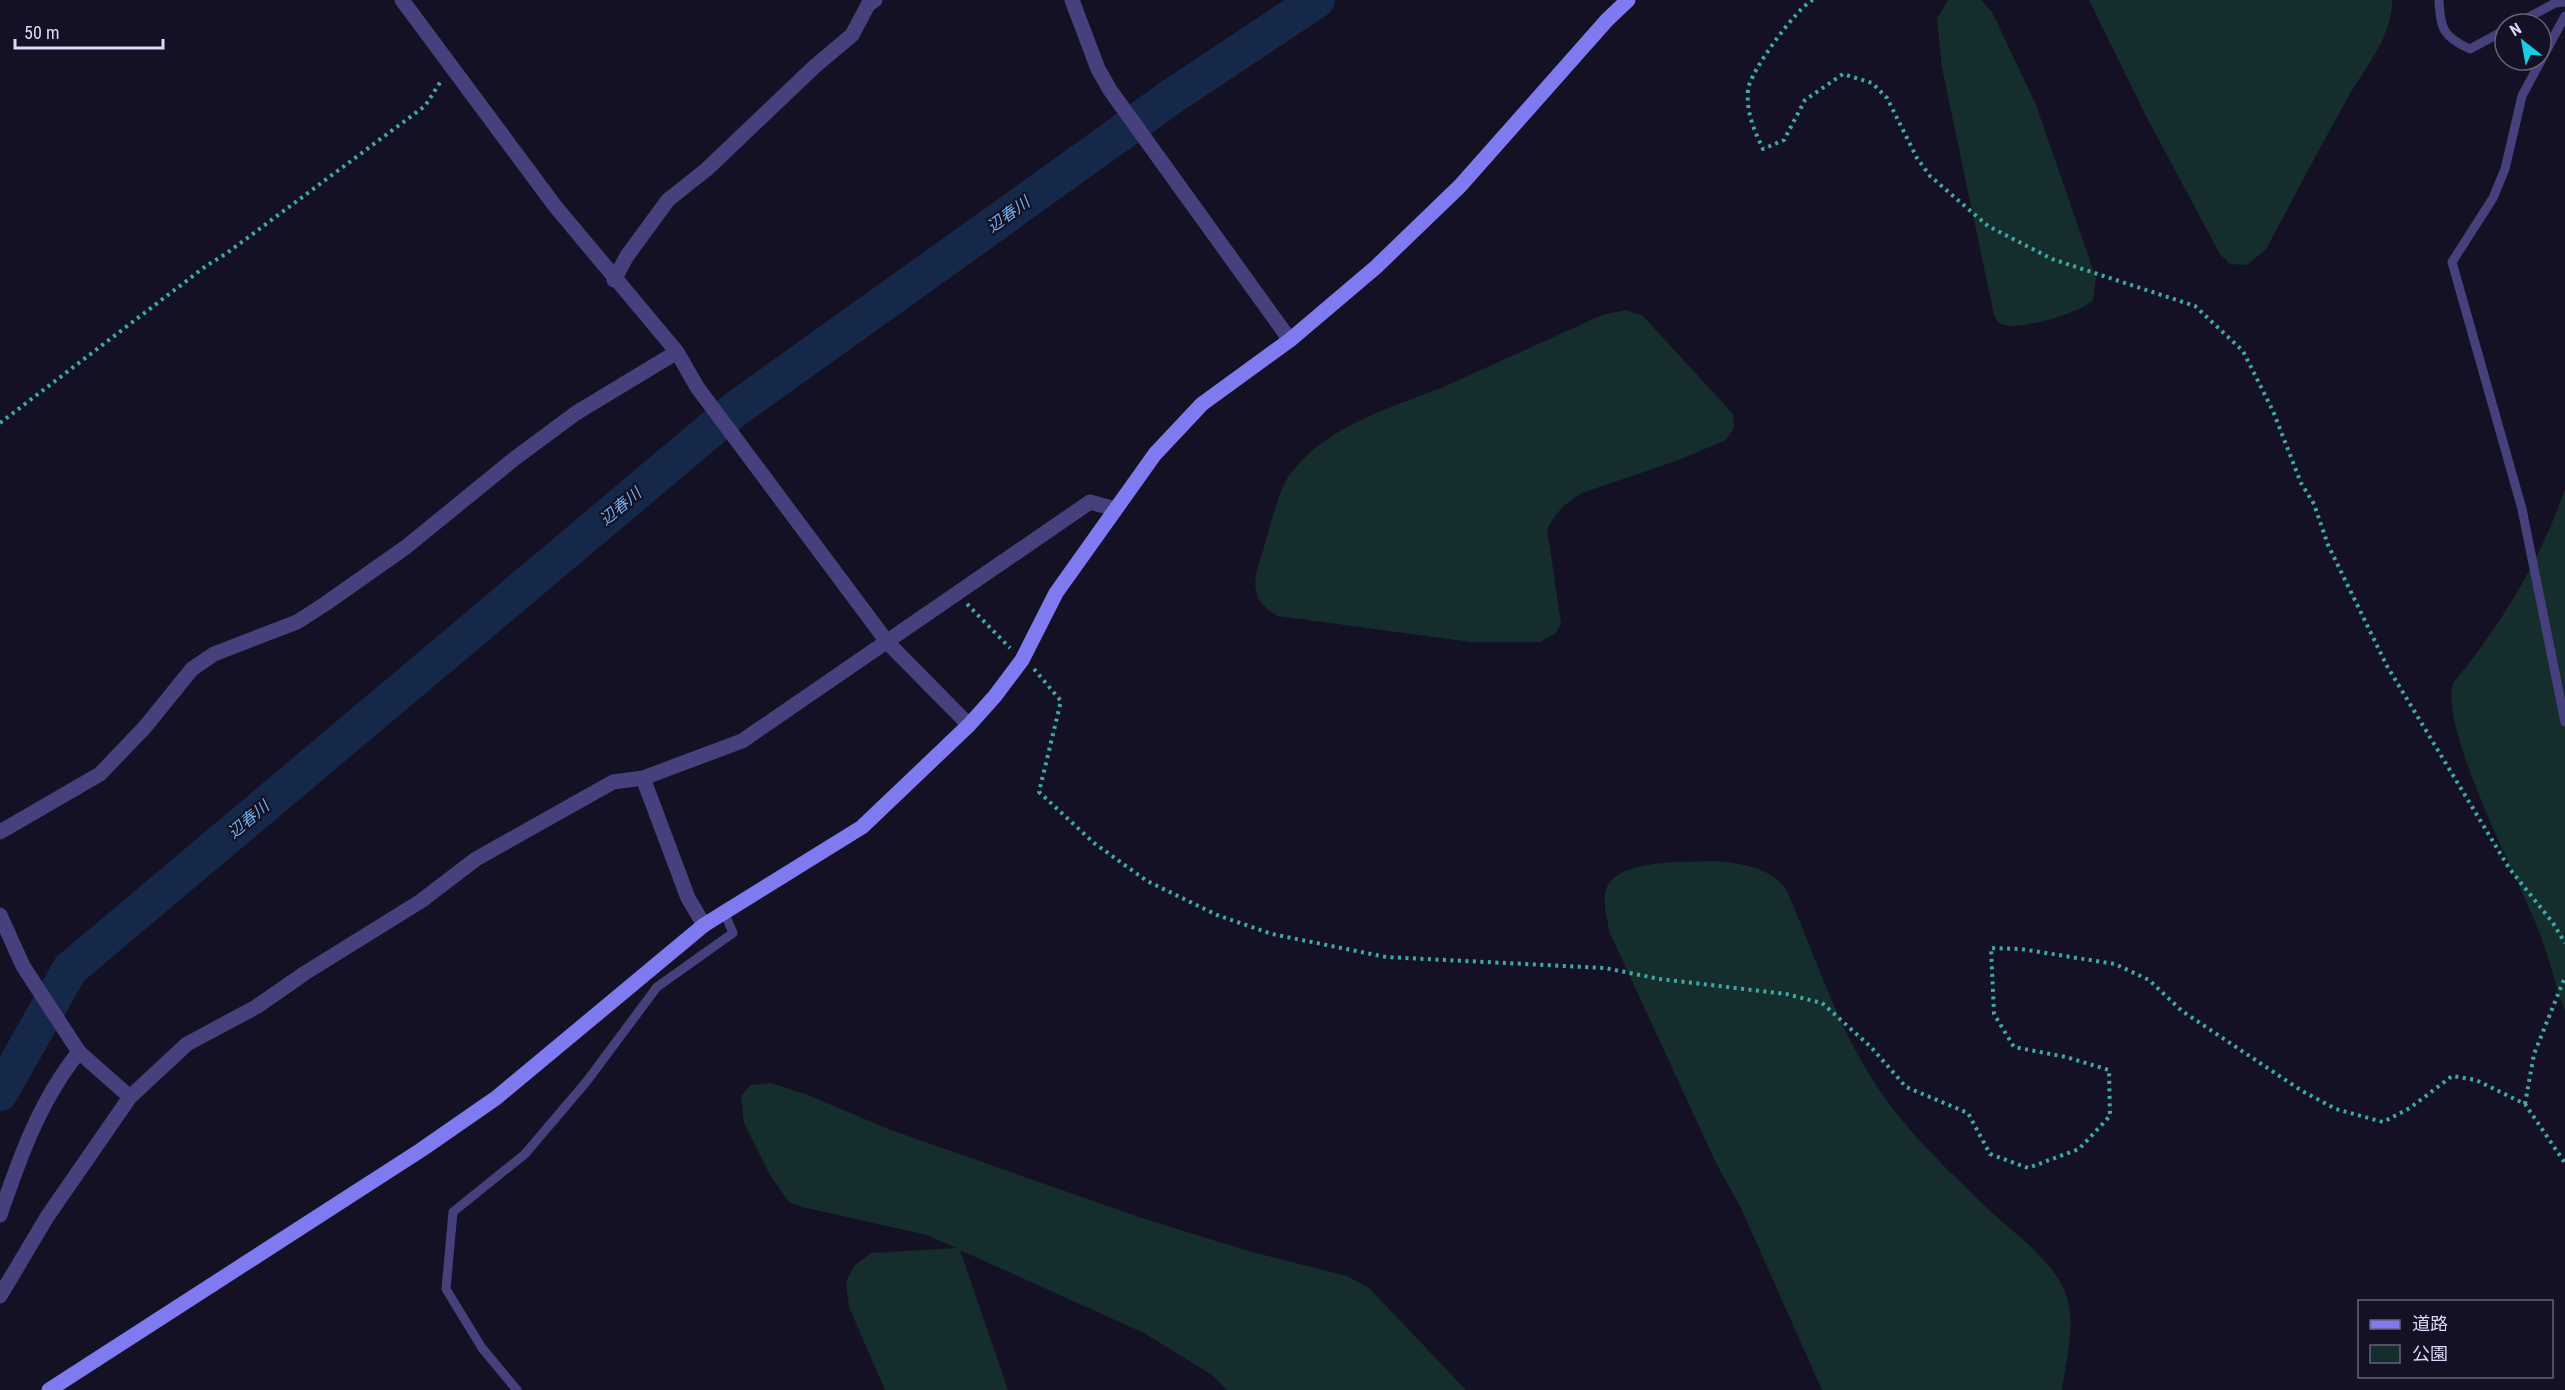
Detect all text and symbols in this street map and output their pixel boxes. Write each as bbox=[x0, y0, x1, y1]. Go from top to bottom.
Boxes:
scale bar bbox=[15, 12, 164, 50]
north arrow bbox=[2493, 12, 2553, 72]
text: N bbox=[2506, 19, 2525, 40]
text: 50 m bbox=[24, 22, 59, 43]
water label: 辺春川 bbox=[983, 191, 1035, 236]
water label: 辺春川 bbox=[596, 482, 646, 529]
water label: 辺春川 bbox=[224, 795, 274, 842]
legend bbox=[2358, 1300, 2553, 1378]
text: 道路 bbox=[2412, 1313, 2448, 1334]
text: 公園 bbox=[2412, 1343, 2448, 1364]

